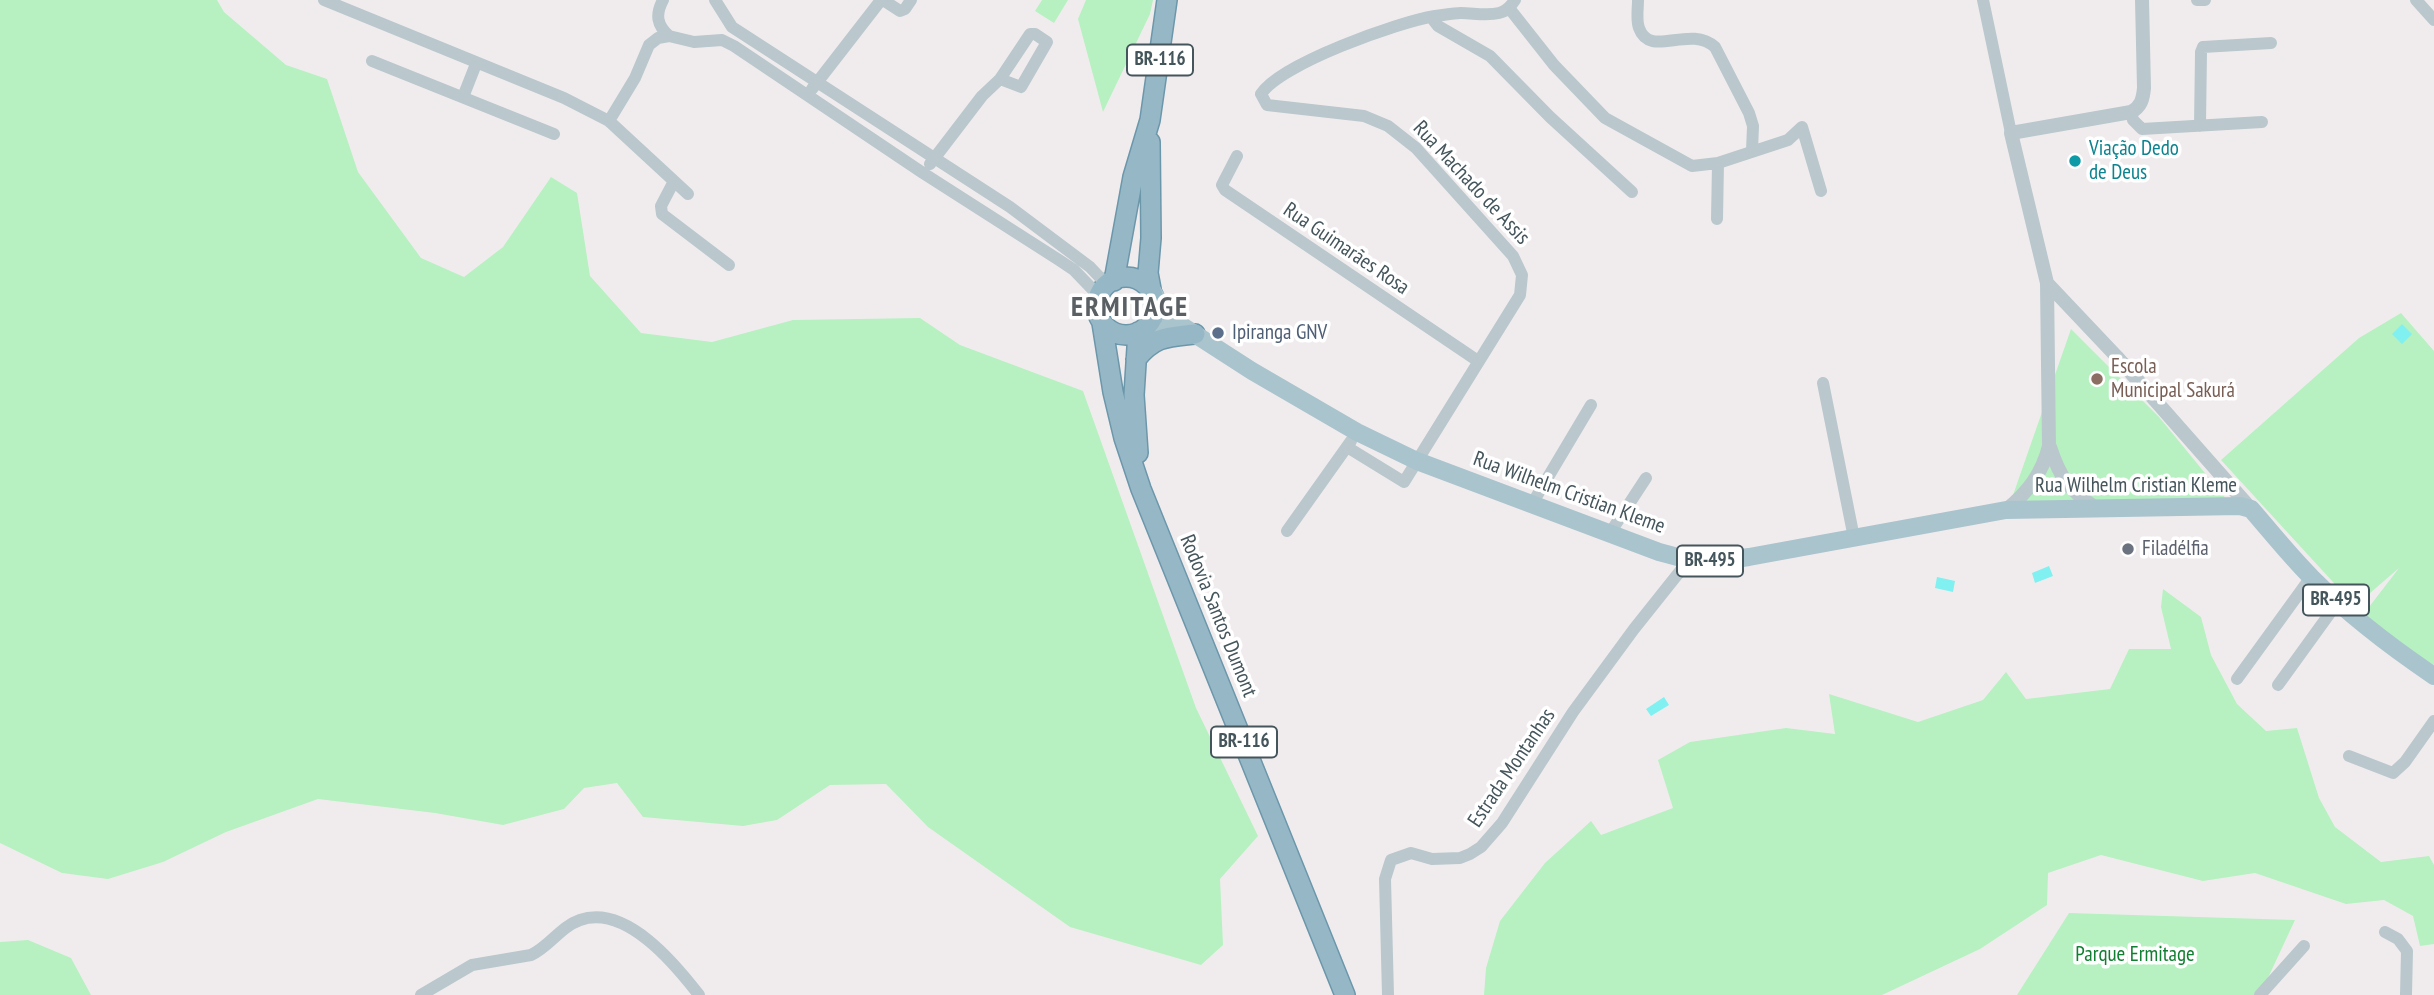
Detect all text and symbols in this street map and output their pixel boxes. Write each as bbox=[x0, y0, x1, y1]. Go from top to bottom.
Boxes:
road number: BR-116 bbox=[1127, 44, 1193, 76]
street label: Rua Machado de Assis bbox=[1407, 116, 1535, 250]
place label: Viação Dedo de Deus bbox=[2089, 136, 2179, 186]
marker: Viação Dedo de Deus bbox=[2067, 153, 2083, 169]
street label: Rua Guimarães Rosa bbox=[1278, 198, 1414, 300]
district label: ERMITAGE bbox=[1072, 291, 1188, 325]
place label: Ipiranga GNV bbox=[1232, 320, 1327, 346]
marker: Ipiranga GNV bbox=[1210, 325, 1226, 341]
place label: Escola Municipal Sakurá bbox=[2111, 354, 2235, 404]
marker: Escola Municipal Sakurá bbox=[2089, 371, 2105, 387]
street label: Rua Wilhelm Cristian Kleme bbox=[1470, 447, 1668, 539]
street label: Rua Wilhelm Cristian Kleme bbox=[2035, 473, 2237, 499]
street label: Rodovia Santos Dumont bbox=[1174, 531, 1262, 701]
place label: Filadélfia bbox=[2142, 536, 2209, 562]
marker: Filadélfia bbox=[2120, 541, 2136, 557]
road number: BR-495 bbox=[1677, 546, 1743, 576]
road number: BR-495 bbox=[2303, 584, 2369, 615]
street label: Estrada Montanhas bbox=[1463, 704, 1561, 832]
road number: BR-116 bbox=[1211, 726, 1277, 758]
park label: Parque Ermitage bbox=[2075, 942, 2195, 968]

